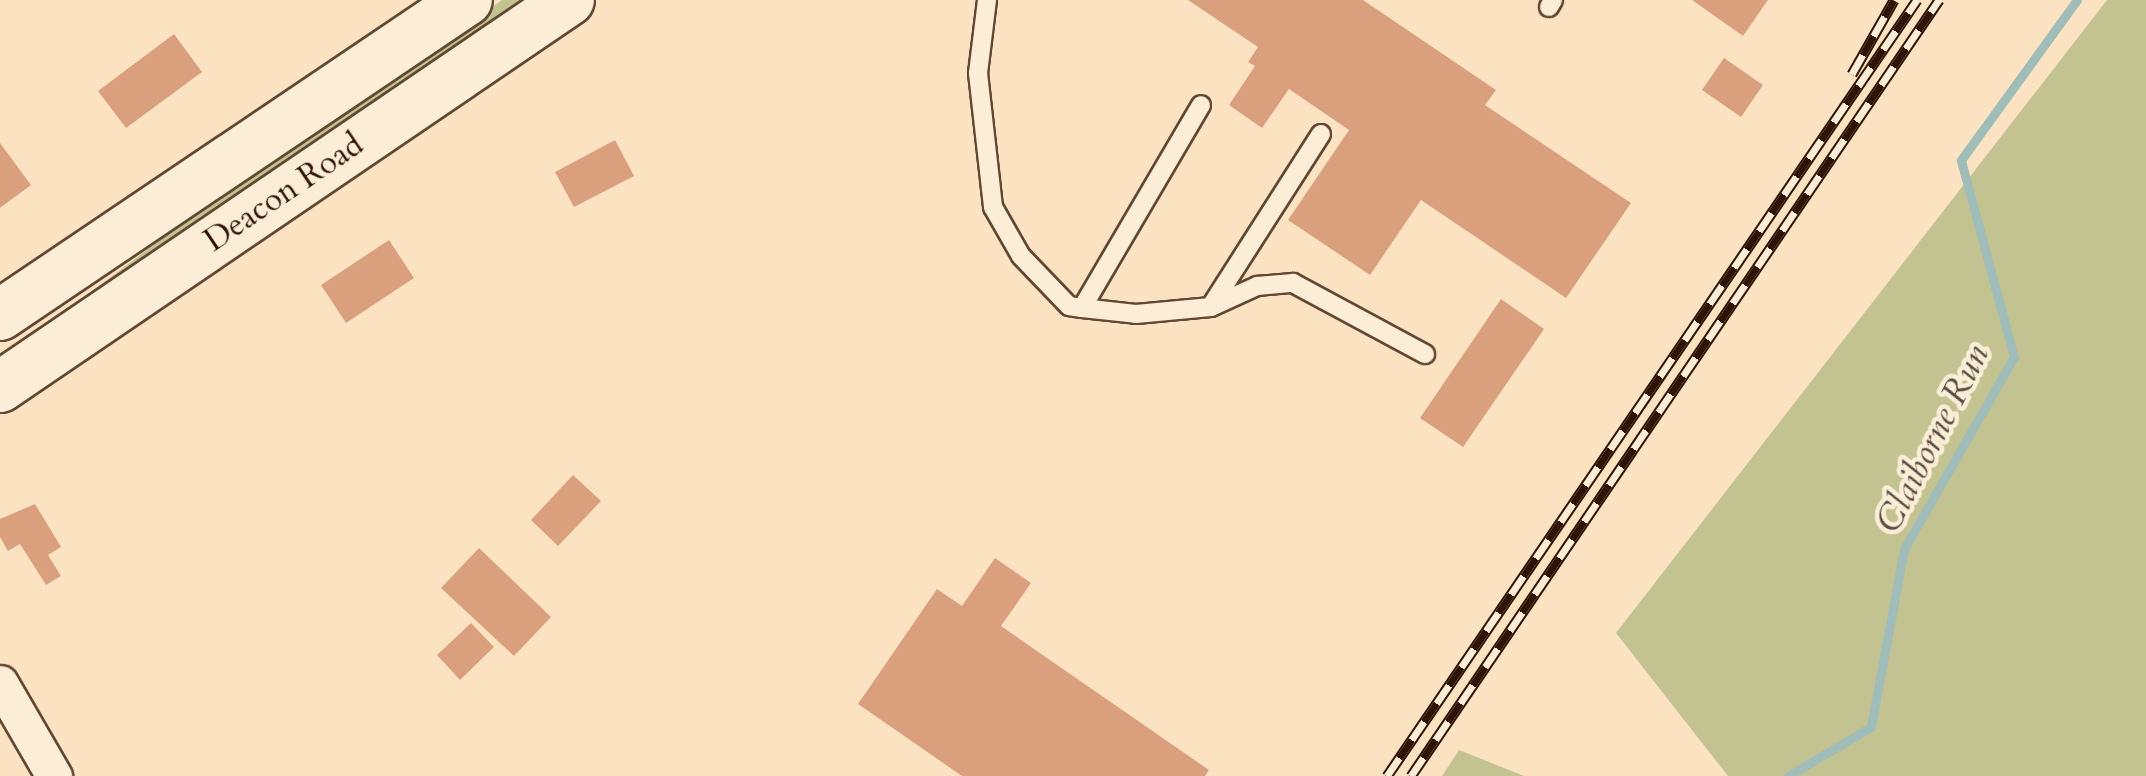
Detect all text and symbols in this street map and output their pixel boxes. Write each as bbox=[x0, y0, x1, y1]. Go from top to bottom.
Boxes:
street label: Deacon Road bbox=[197, 126, 371, 260]
water label: Claiborne Run bbox=[1868, 338, 1998, 540]

